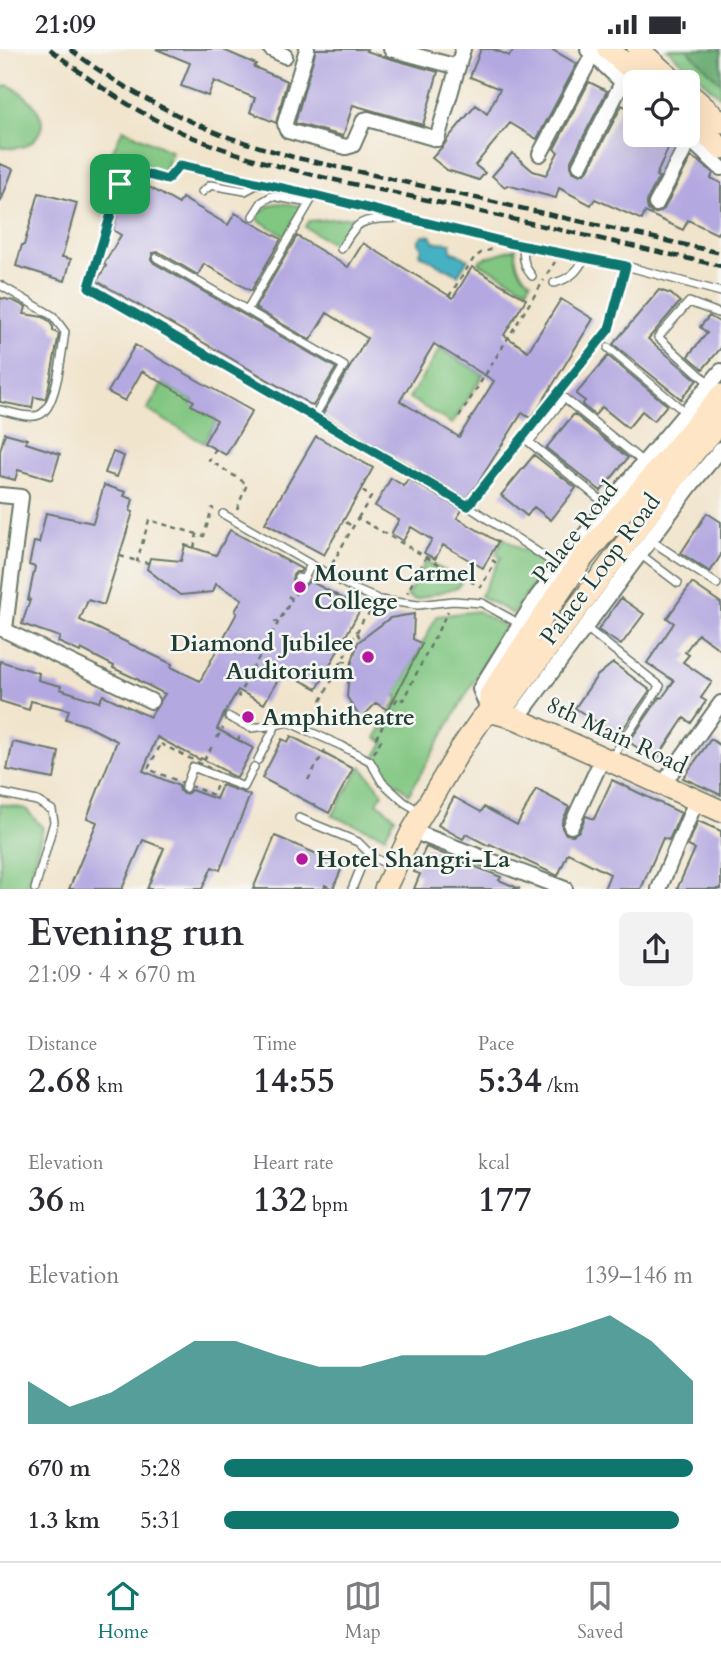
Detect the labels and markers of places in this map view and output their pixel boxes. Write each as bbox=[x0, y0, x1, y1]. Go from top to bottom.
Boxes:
pin bbox=[90, 154, 150, 214]
place label: Mount Carmel College bbox=[314, 557, 476, 618]
marker: Mount Carmel College bbox=[292, 579, 308, 595]
place label: Diamond Jubilee Auditorium bbox=[170, 627, 355, 688]
marker: Diamond Jubilee Auditorium bbox=[360, 649, 376, 665]
place label: Amphitheatre bbox=[262, 701, 415, 734]
marker: Amphitheatre bbox=[240, 709, 256, 725]
place label: Hotel Shangri-La bbox=[316, 843, 510, 876]
marker: Hotel Shangri-La bbox=[294, 851, 310, 867]

